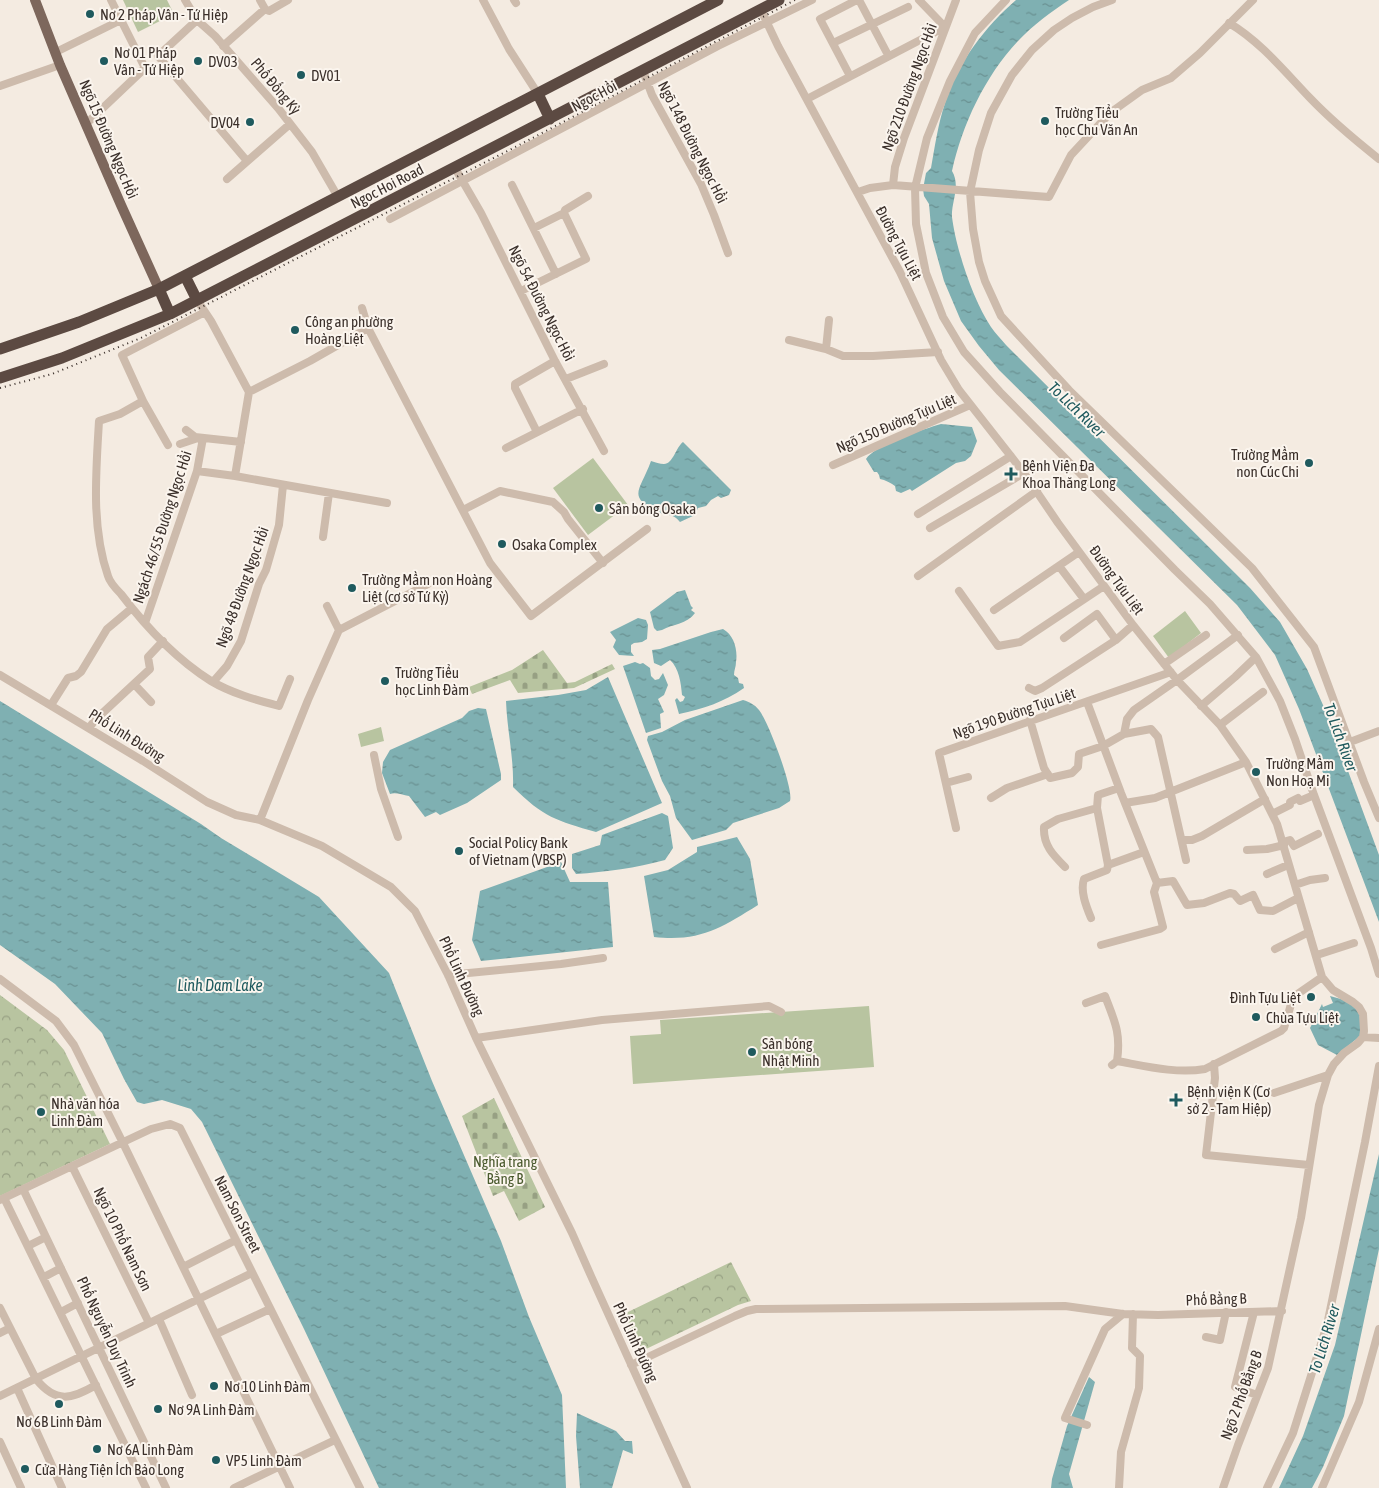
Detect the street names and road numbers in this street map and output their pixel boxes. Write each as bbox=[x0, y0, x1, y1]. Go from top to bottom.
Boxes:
street label: Ngõ 210 Đường Ngọc Hồi bbox=[878, 21, 940, 153]
street label: Phố Đống Kỳ bbox=[248, 54, 304, 118]
street label: Ngõ 15 Đường Ngọc Hồi bbox=[76, 77, 142, 201]
street label: Ngọc Hồi bbox=[568, 77, 620, 115]
street label: Ngõ 148 Đường Ngọc Hồi bbox=[655, 78, 731, 206]
street label: Ngoc Hoi Road bbox=[348, 160, 426, 212]
street label: Đường Tựu Liệt bbox=[872, 203, 926, 283]
street label: Ngõ 54 Đường Ngọc Hồi bbox=[505, 242, 579, 364]
street label: Ngõ 150 Đường Tựu Liệt bbox=[834, 390, 958, 456]
street label: Ngách 46/55 Đường Ngọc Hồi bbox=[129, 449, 195, 605]
street label: Ngõ 48 Đường Ngọc Hồi bbox=[212, 524, 272, 650]
street label: Đường Tựu Liệt bbox=[1086, 542, 1148, 618]
street label: Ngõ 190 Đường Tựu Liệt bbox=[950, 684, 1078, 742]
street label: Phố Linh Đường bbox=[86, 705, 168, 765]
street label: Phố Linh Đường bbox=[436, 933, 488, 1019]
street label: Nam Son Street bbox=[211, 1173, 265, 1255]
street label: Ngõ 10 Phố Nam Sơn bbox=[91, 1184, 155, 1294]
street label: Phố Nguyễn Duy Trinh bbox=[74, 1274, 140, 1390]
street label: Phố Bằng B bbox=[1185, 1289, 1247, 1309]
street label: Phố Linh Đường bbox=[610, 1299, 662, 1385]
street label: Ngõ 2 Phố Bằng B bbox=[1217, 1348, 1265, 1442]

